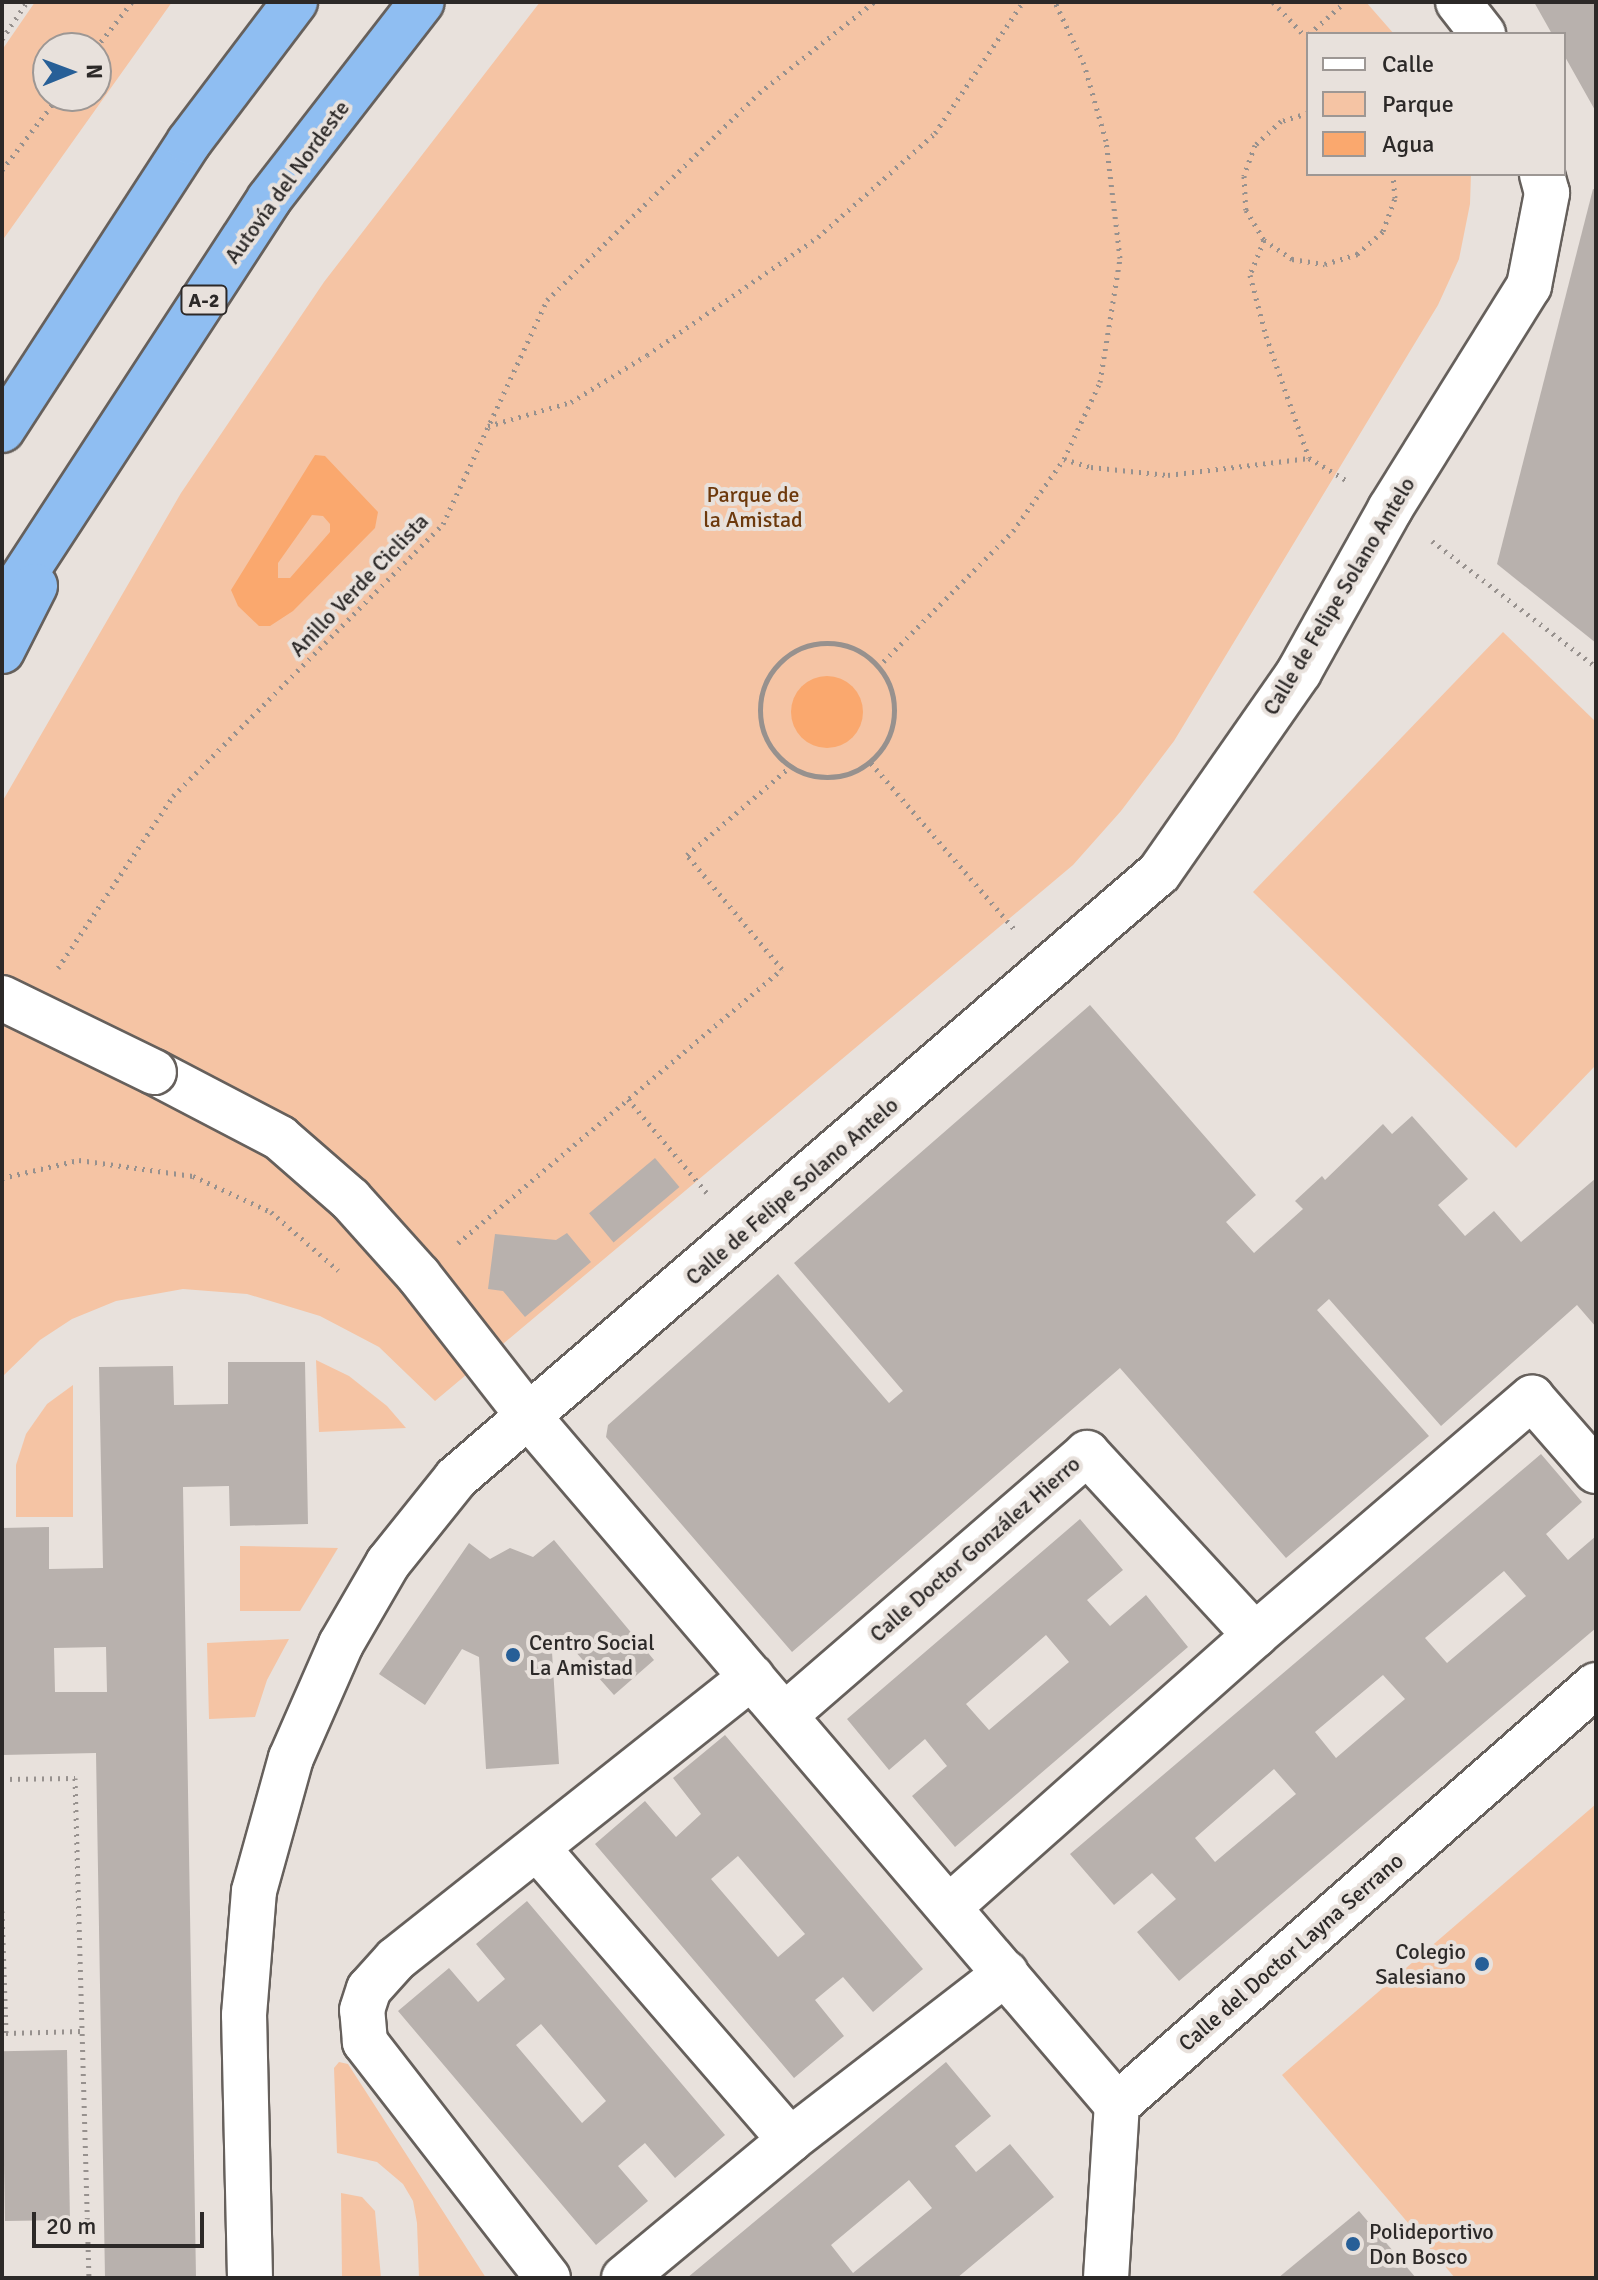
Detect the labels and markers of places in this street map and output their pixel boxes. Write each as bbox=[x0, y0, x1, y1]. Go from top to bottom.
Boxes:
place label: Centro Social La Amistad bbox=[529, 1629, 655, 1680]
marker: Centro Social La Amistad bbox=[504, 1646, 522, 1664]
place label: Colegio Salesiano bbox=[1375, 1938, 1466, 1990]
marker: Colegio Salesiano bbox=[1473, 1955, 1491, 1973]
place label: Polideportivo Don Bosco bbox=[1369, 2218, 1494, 2270]
marker: Polideportivo Don Bosco bbox=[1344, 2235, 1362, 2253]

